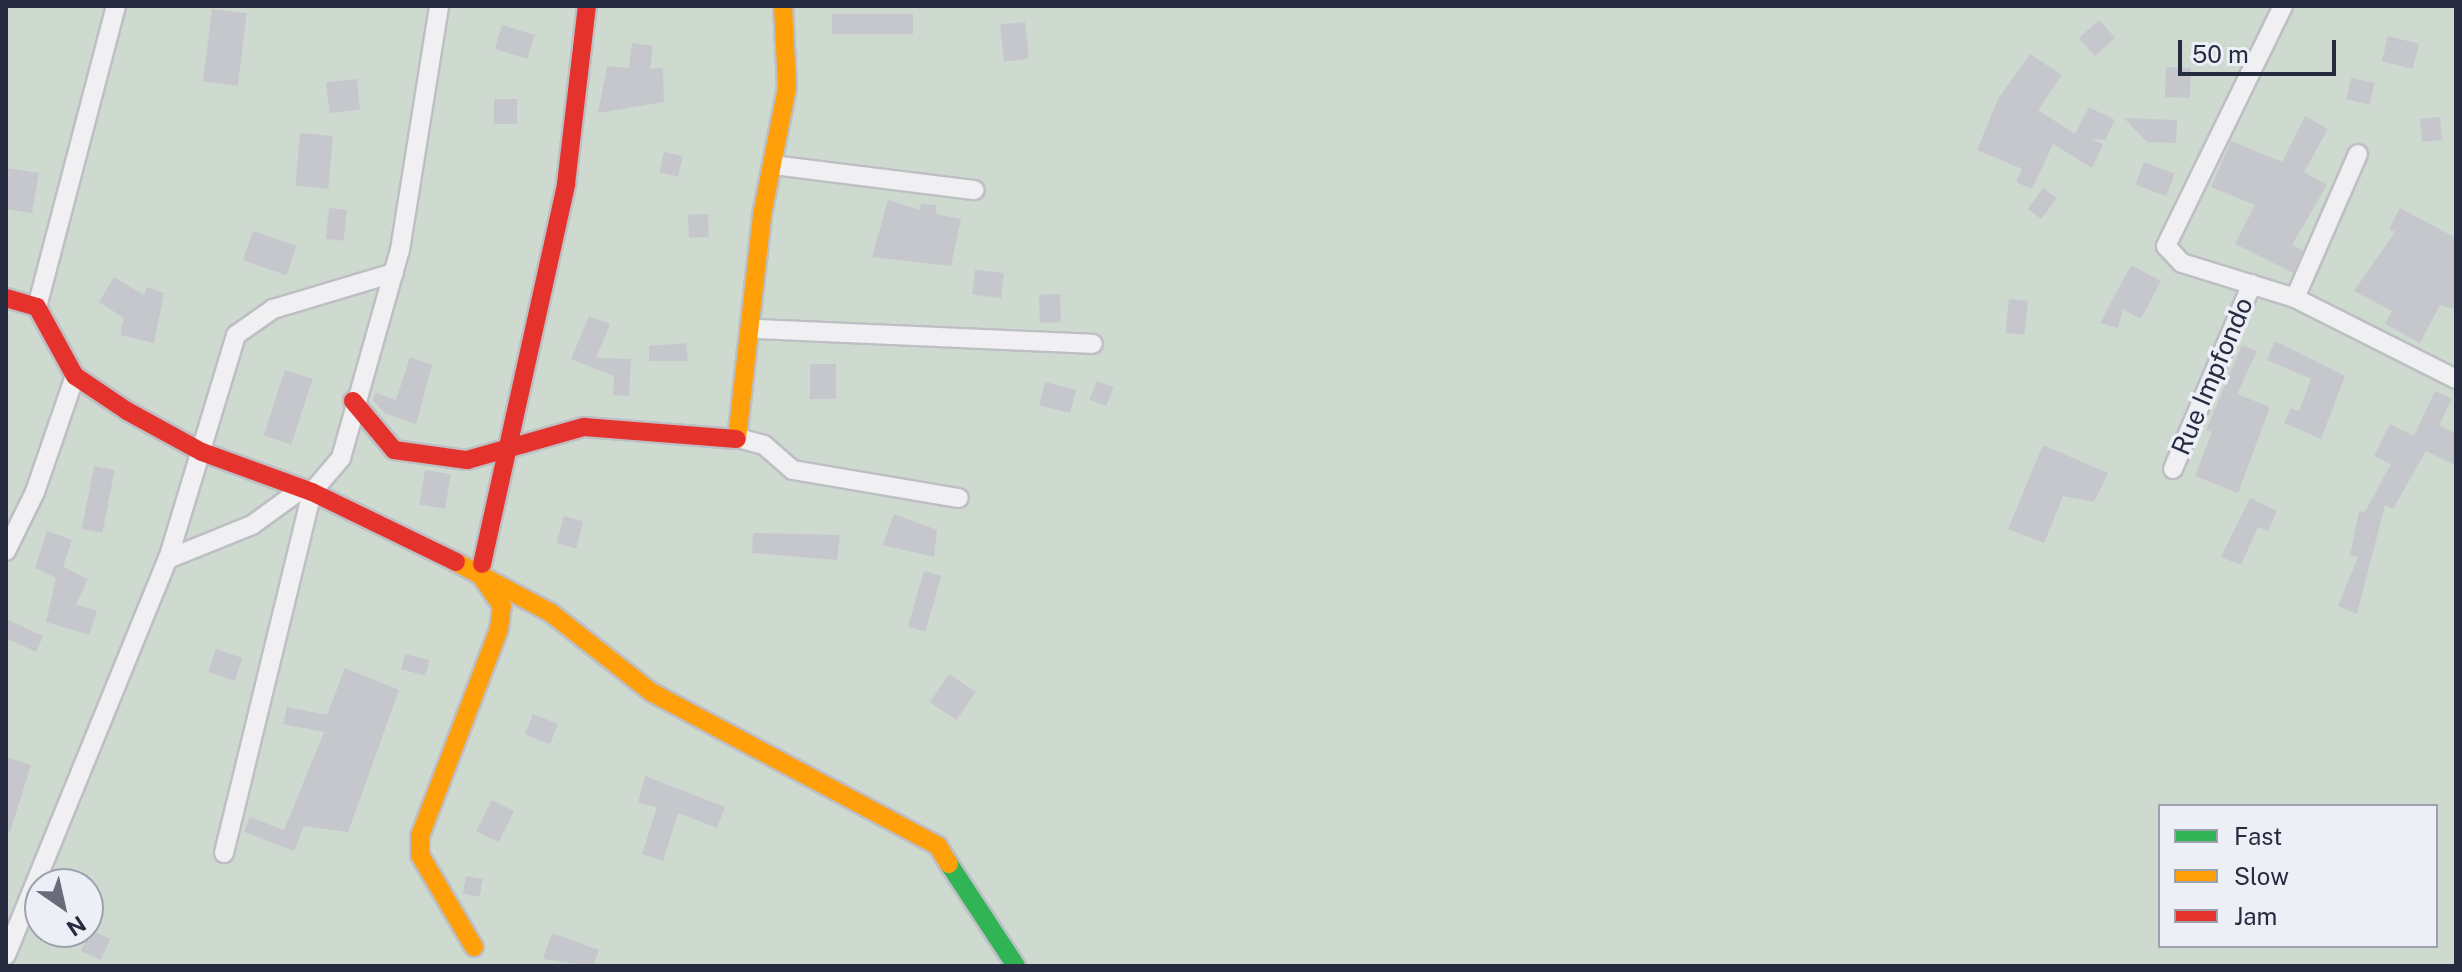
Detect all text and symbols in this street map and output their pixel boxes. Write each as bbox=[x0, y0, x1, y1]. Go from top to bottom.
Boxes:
scale bar bbox=[2182, 24, 2340, 74]
text: 50 m bbox=[2192, 40, 2249, 68]
street label: Rue Impfondo bbox=[2165, 292, 2259, 460]
legend bbox=[2158, 804, 2438, 948]
text: Fast bbox=[2234, 822, 2282, 850]
text: Slow bbox=[2234, 862, 2289, 890]
north arrow bbox=[24, 868, 104, 948]
text: Jam bbox=[2234, 902, 2277, 930]
text: N bbox=[62, 911, 91, 942]

